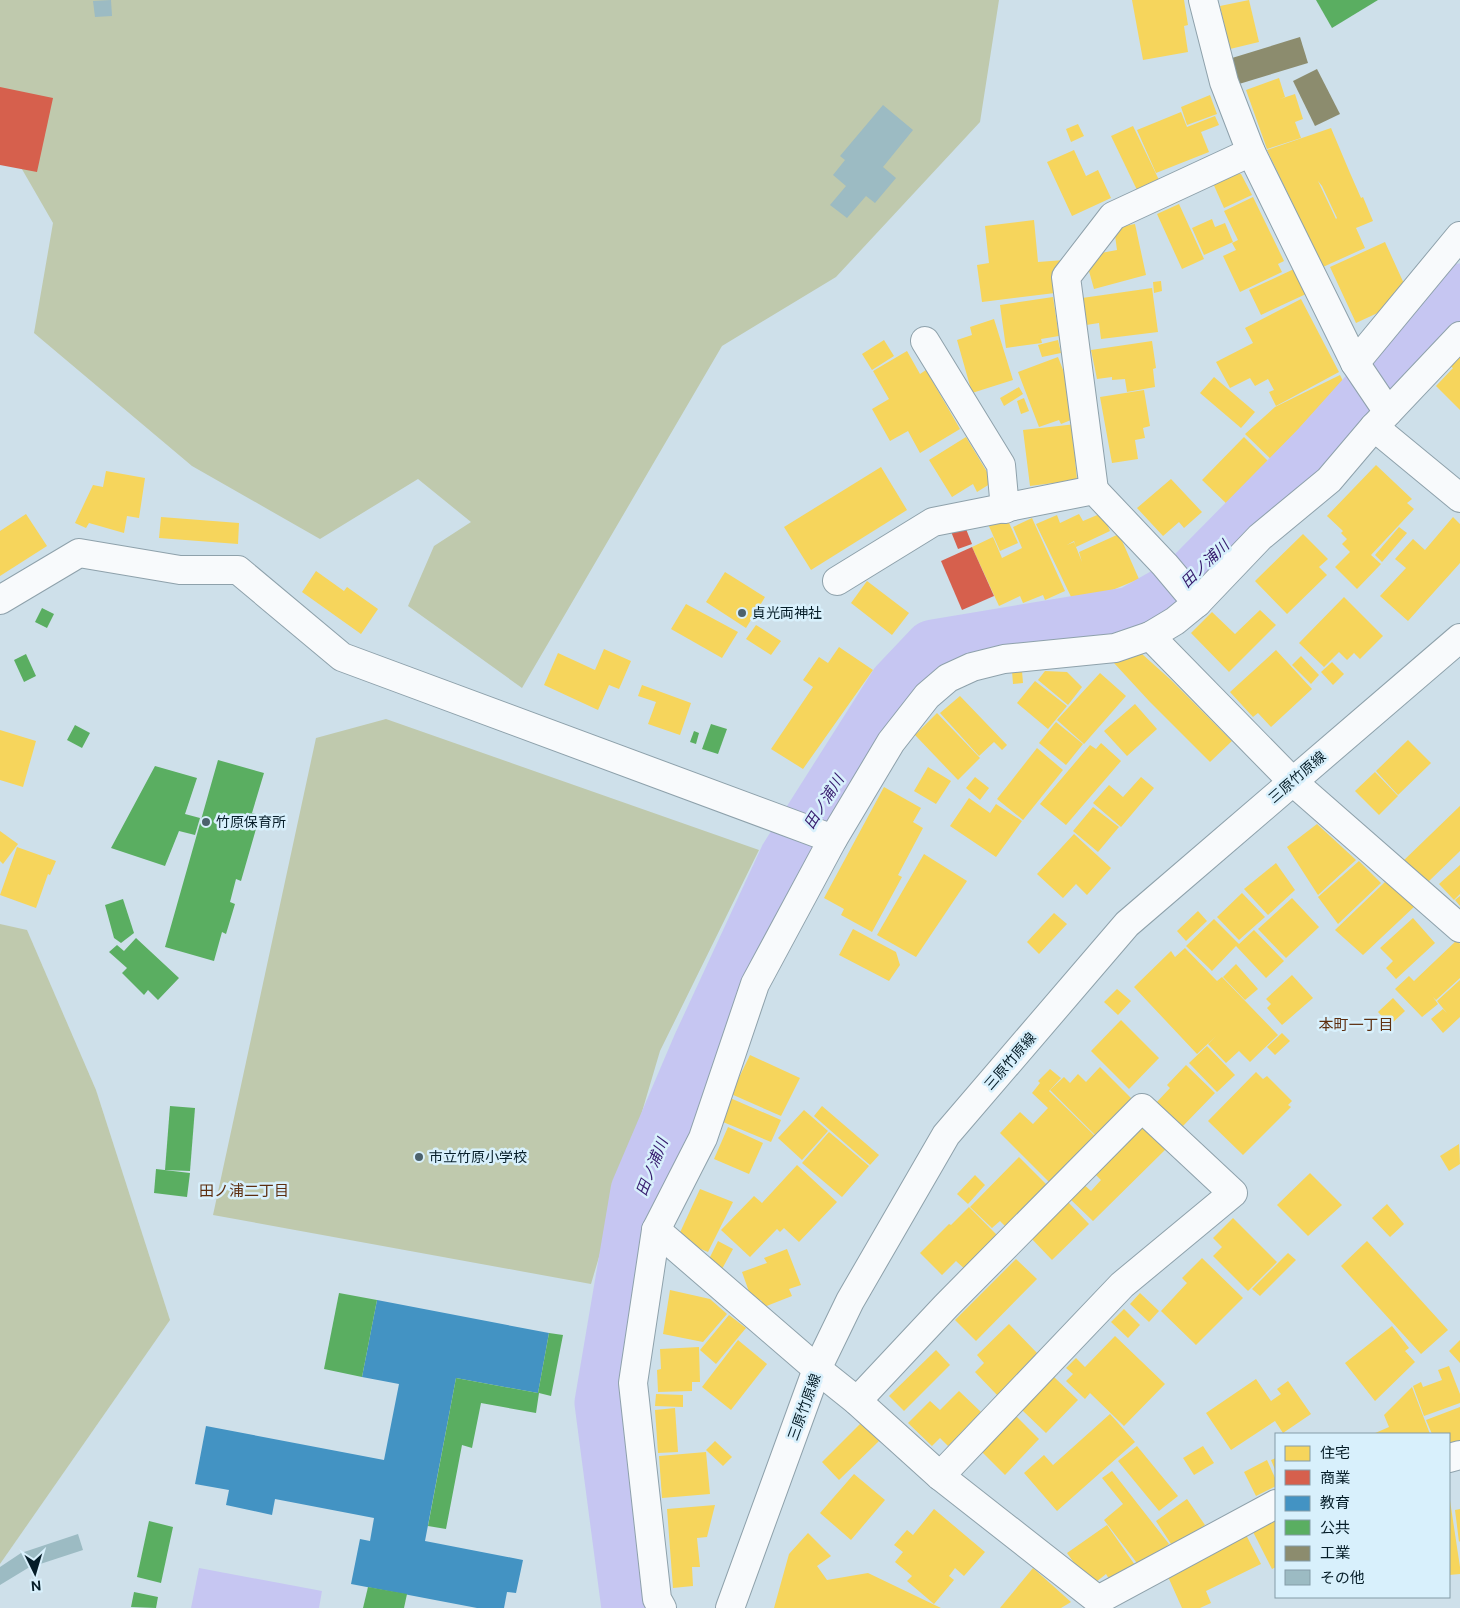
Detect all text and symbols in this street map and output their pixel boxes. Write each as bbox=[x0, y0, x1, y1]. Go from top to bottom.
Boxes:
water label: 田ノ浦川 bbox=[1176, 535, 1235, 592]
place label: 貞光両神社 bbox=[752, 604, 822, 622]
marker: 貞光両神社 bbox=[736, 607, 748, 619]
street label: 三原竹原線 bbox=[1265, 747, 1329, 807]
water label: 田ノ浦川 bbox=[800, 770, 849, 833]
place label: 竹原保育所 bbox=[216, 813, 286, 831]
marker: 竹原保育所 bbox=[200, 816, 212, 828]
district label: 本町一丁目 bbox=[1318, 1015, 1394, 1035]
street label: 三原竹原線 bbox=[980, 1029, 1040, 1093]
water label: 田ノ浦川 bbox=[631, 1134, 673, 1199]
place label: 市立竹原小学校 bbox=[429, 1148, 527, 1166]
marker: 市立竹原小学校 bbox=[413, 1151, 425, 1163]
district label: 田ノ浦二丁目 bbox=[199, 1181, 289, 1201]
street label: 三原竹原線 bbox=[784, 1371, 824, 1443]
legend bbox=[1275, 1433, 1450, 1598]
text: 住宅 bbox=[1320, 1443, 1350, 1463]
text: 商業 bbox=[1320, 1468, 1350, 1488]
text: 教育 bbox=[1320, 1493, 1350, 1513]
text: 公共 bbox=[1320, 1518, 1350, 1538]
text: 工業 bbox=[1320, 1543, 1350, 1563]
north arrow bbox=[10, 1548, 60, 1598]
text: その他 bbox=[1320, 1568, 1365, 1588]
text: N bbox=[30, 1577, 42, 1595]

